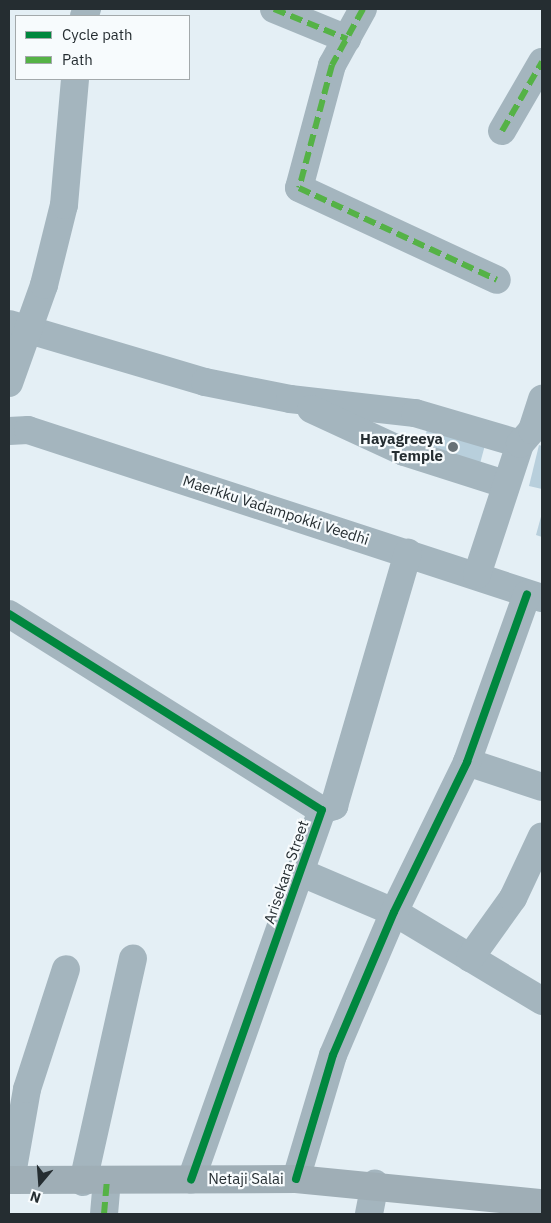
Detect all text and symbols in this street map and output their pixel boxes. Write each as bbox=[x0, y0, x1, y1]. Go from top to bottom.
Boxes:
legend bbox=[15, 15, 190, 80]
text: Cycle path bbox=[62, 25, 133, 44]
text: Path bbox=[62, 50, 93, 69]
place label: Hayagreeya Temple bbox=[360, 429, 443, 464]
marker: Hayagreeya Temple bbox=[447, 441, 459, 453]
street label: Maerkku Vadampokki Veedhi bbox=[181, 471, 371, 549]
street label: Arisekara Street bbox=[260, 818, 312, 926]
north arrow bbox=[15, 1158, 65, 1208]
street label: Netaji Salai bbox=[208, 1170, 284, 1188]
text: N bbox=[28, 1187, 43, 1207]

